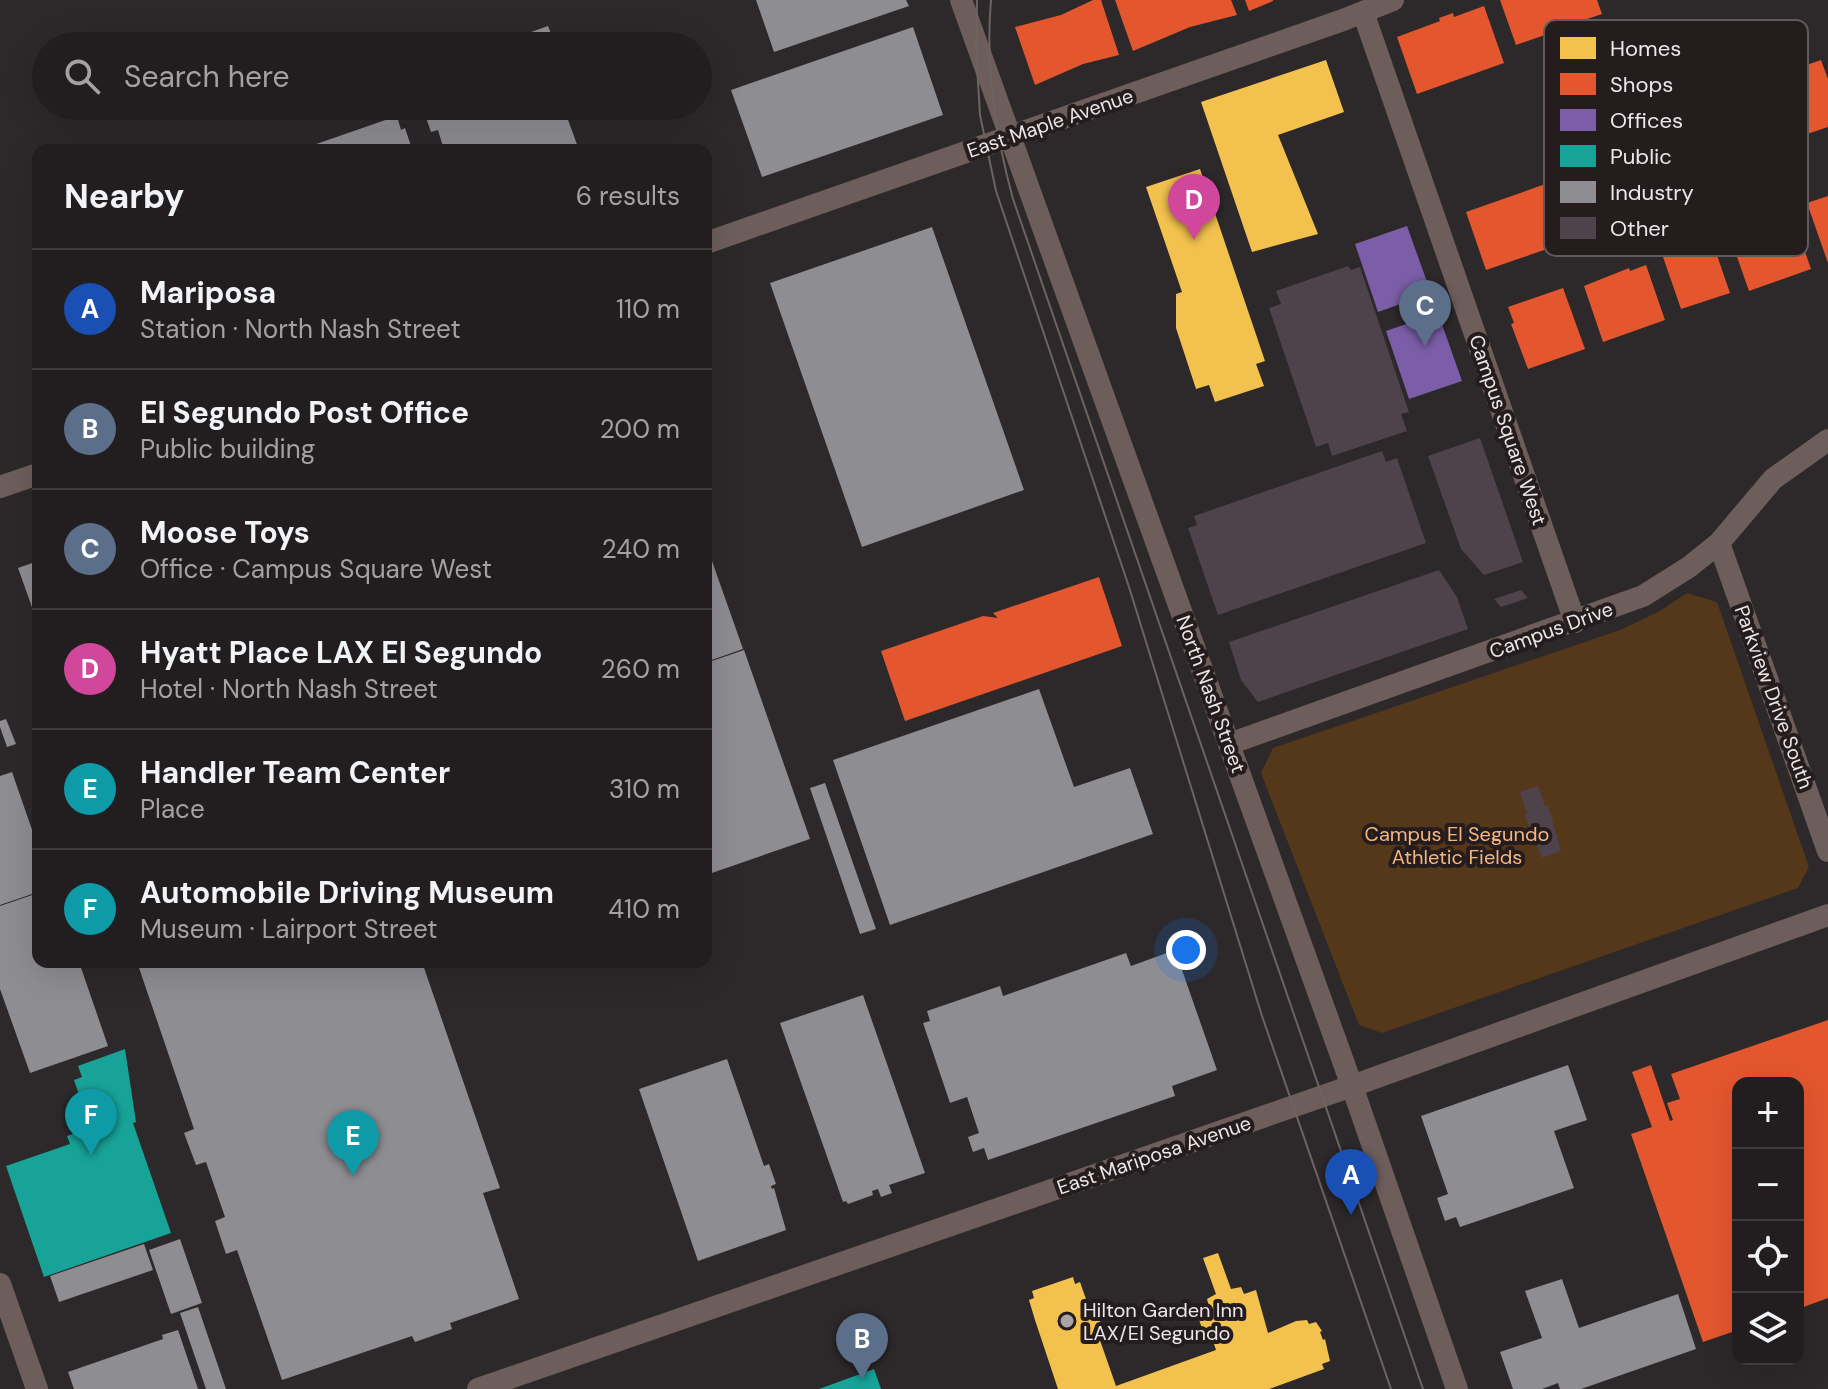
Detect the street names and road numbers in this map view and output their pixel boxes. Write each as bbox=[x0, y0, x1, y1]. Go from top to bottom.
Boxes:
street label: East Maple Avenue bbox=[963, 82, 1137, 164]
street label: Campus Square West bbox=[1463, 331, 1553, 529]
street label: Campus Drive bbox=[1486, 596, 1616, 664]
street label: Parkview Drive South bbox=[1729, 602, 1819, 792]
street label: North Nash Street bbox=[1170, 612, 1252, 777]
street label: East Mariposa Avenue bbox=[1054, 1110, 1254, 1200]

